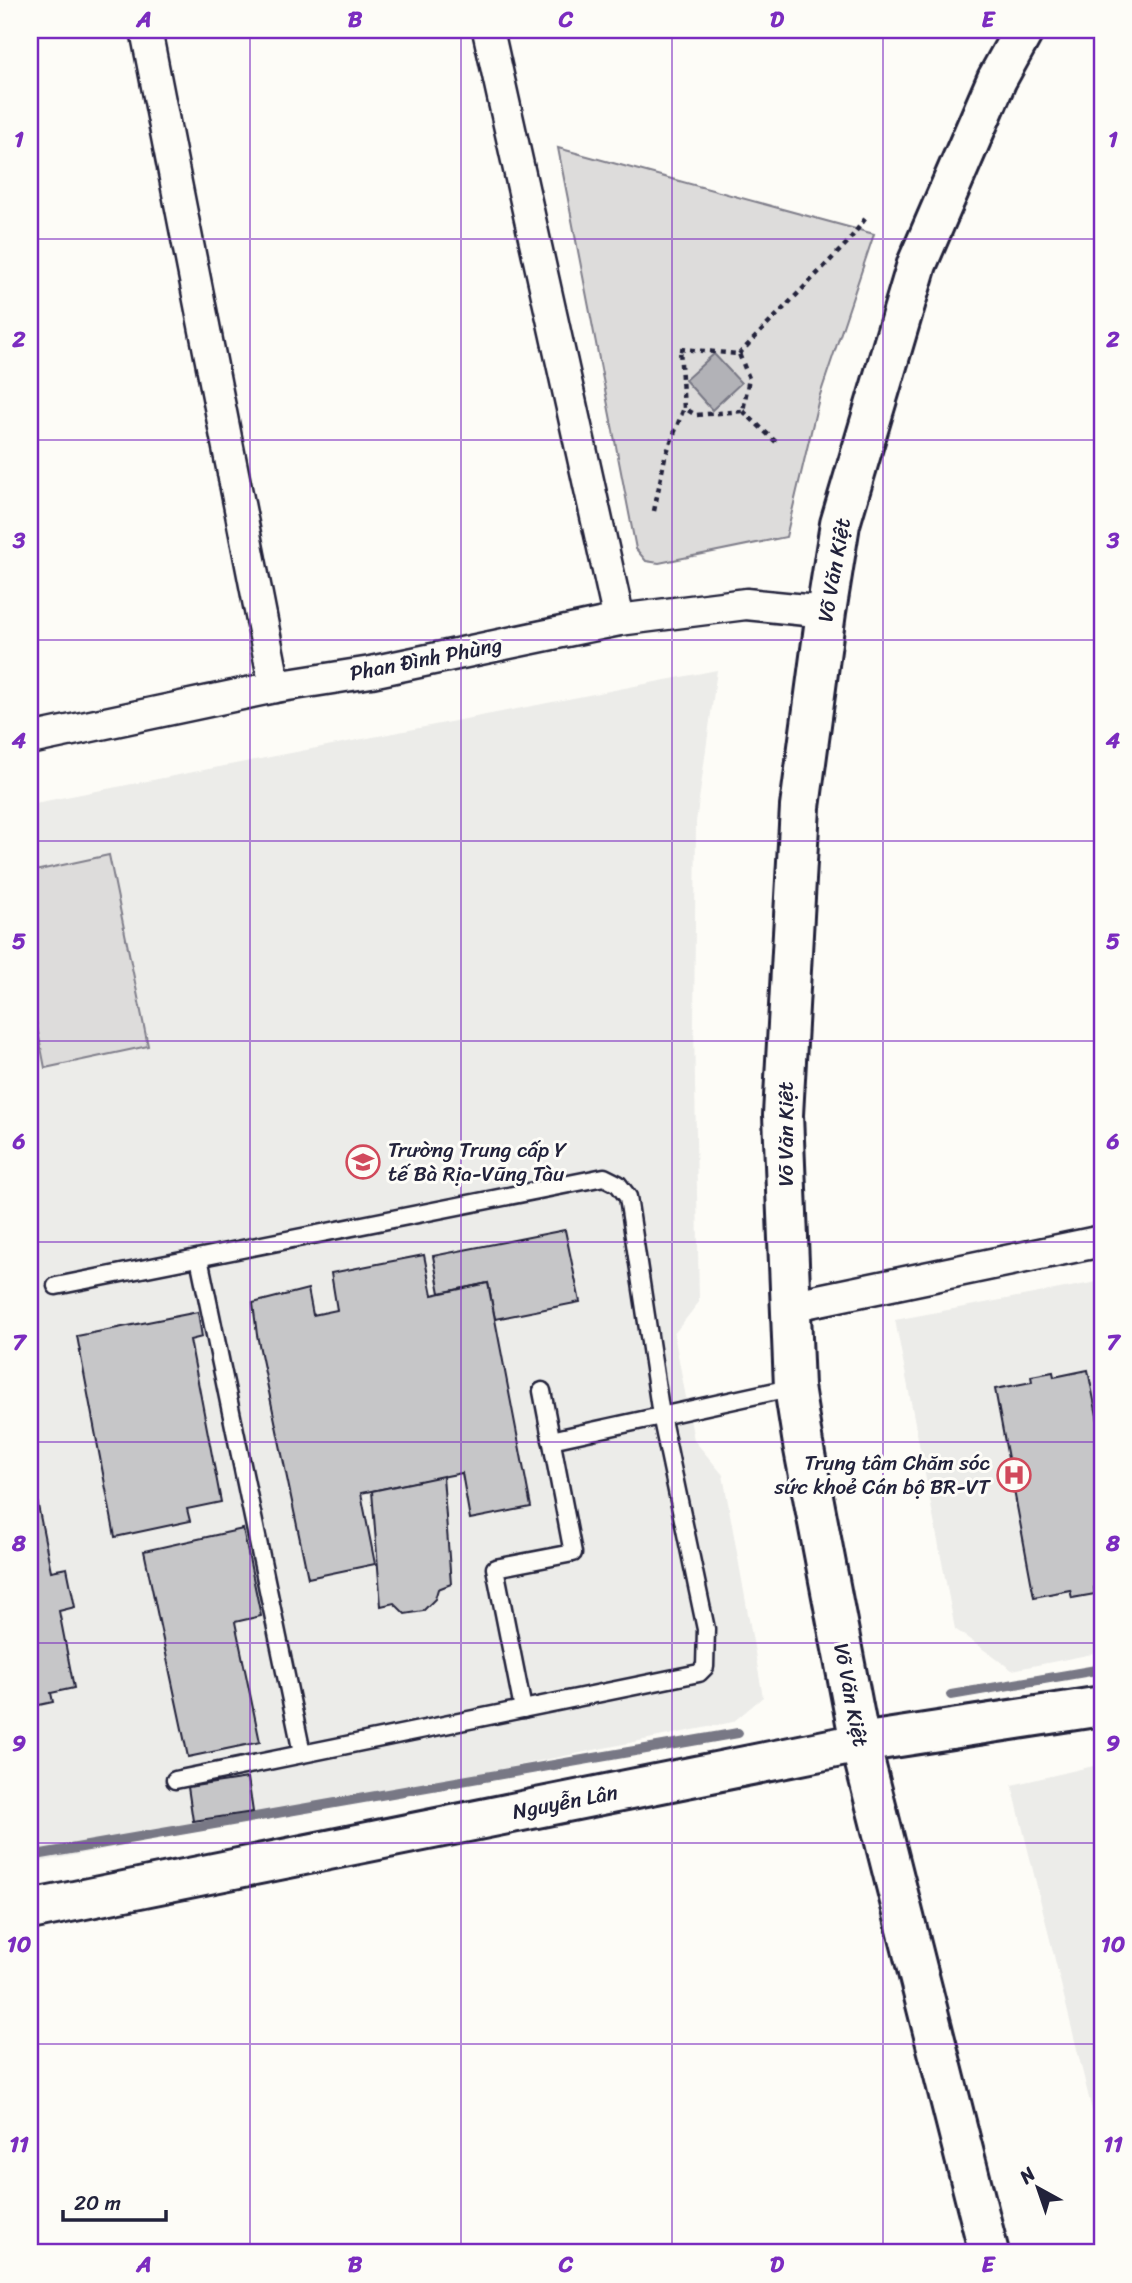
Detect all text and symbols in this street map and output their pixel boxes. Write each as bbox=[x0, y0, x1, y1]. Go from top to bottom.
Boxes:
text: A bbox=[135, 0, 152, 40]
text: B bbox=[348, 0, 363, 40]
text: C bbox=[558, 0, 574, 40]
text: D bbox=[770, 0, 785, 40]
text: E bbox=[982, 0, 997, 40]
text: 1 bbox=[14, 119, 24, 160]
text: 1 bbox=[1108, 119, 1118, 160]
text: 2 bbox=[11, 319, 26, 360]
text: 2 bbox=[1105, 319, 1120, 360]
street label: Võ Văn Kiệt bbox=[806, 515, 862, 625]
text: 3 bbox=[12, 520, 26, 561]
text: 3 bbox=[1106, 520, 1120, 561]
street label: Phan Đình Phùng bbox=[347, 626, 506, 692]
text: 4 bbox=[11, 720, 27, 761]
text: 4 bbox=[1105, 720, 1121, 761]
text: 5 bbox=[12, 921, 26, 962]
text: 5 bbox=[1106, 921, 1120, 962]
street label: Võ Văn Kiệt bbox=[767, 1081, 805, 1187]
text: 6 bbox=[11, 1121, 26, 1162]
text: 6 bbox=[1105, 1121, 1120, 1162]
place label: Trường Trung cấp Y tế Bà Rịa-Vũng Tàu bbox=[388, 1131, 567, 1193]
school or university icon: Trường Trung cấp Y tế Bà Rịa-Vũng Tàu bbox=[344, 1143, 382, 1181]
text: 7 bbox=[12, 1322, 27, 1363]
text: 7 bbox=[1106, 1322, 1121, 1363]
place label: Trung tâm Chăm sóc sức khoẻ Cán bộ BR-VT bbox=[774, 1444, 991, 1506]
hospital icon: Trung tâm Chăm sóc sức khoẻ Cán bộ BR-VT bbox=[995, 1456, 1033, 1494]
text: 8 bbox=[11, 1523, 26, 1564]
text: 8 bbox=[1105, 1523, 1120, 1564]
street label: Võ Văn Kiệt bbox=[822, 1640, 880, 1750]
text: 9 bbox=[12, 1723, 26, 1764]
text: 9 bbox=[1106, 1723, 1120, 1764]
street label: Nguyễn Lân bbox=[509, 1773, 621, 1831]
text: 10 bbox=[7, 1924, 32, 1965]
text: 10 bbox=[1101, 1924, 1126, 1965]
text: 11 bbox=[9, 2124, 29, 2165]
text: 11 bbox=[1103, 2124, 1123, 2165]
north arrow bbox=[1002, 2154, 1072, 2224]
text: N bbox=[1011, 2158, 1044, 2193]
scale bar bbox=[63, 2178, 166, 2222]
text: 20 m bbox=[74, 2184, 121, 2222]
text: A bbox=[135, 2244, 152, 2283]
text: B bbox=[348, 2244, 363, 2283]
text: C bbox=[558, 2244, 574, 2283]
text: D bbox=[770, 2244, 785, 2283]
text: E bbox=[982, 2244, 997, 2283]

